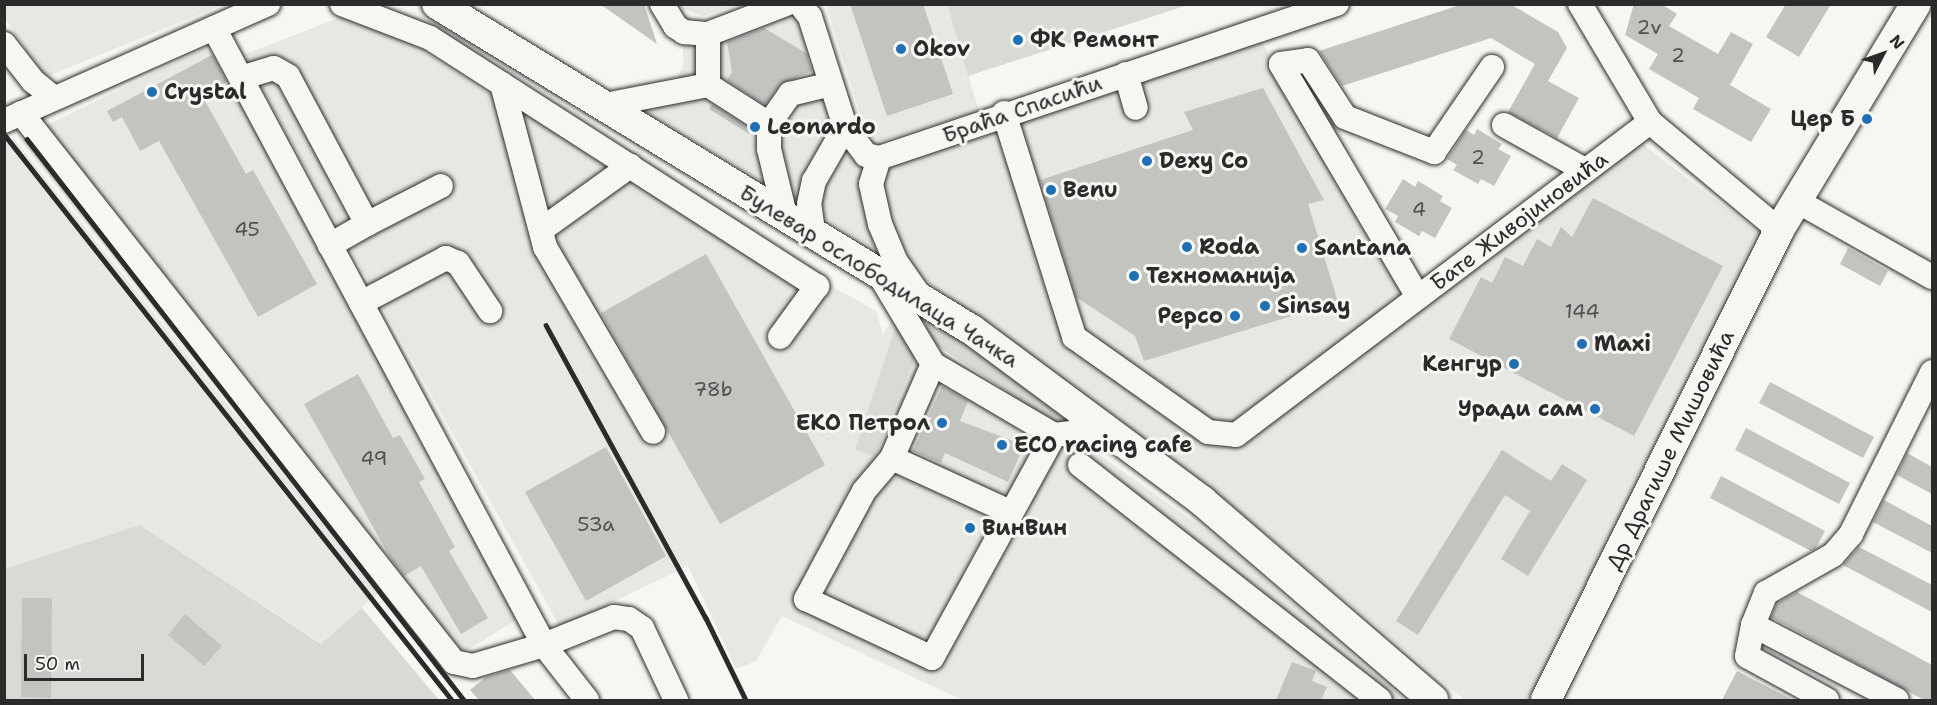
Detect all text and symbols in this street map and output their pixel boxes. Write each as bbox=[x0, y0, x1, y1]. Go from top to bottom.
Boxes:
house number: 2v bbox=[1636, 15, 1662, 39]
north arrow bbox=[1853, 24, 1913, 84]
place label: ФК Ремонт bbox=[1030, 27, 1159, 53]
text: N bbox=[1885, 30, 1909, 54]
marker: ФК Ремонт bbox=[1011, 33, 1025, 47]
place label: Okov bbox=[913, 36, 970, 62]
marker: Okov bbox=[894, 42, 908, 56]
house number: 2 bbox=[1671, 43, 1685, 67]
street label: Браћа Спасићи bbox=[939, 69, 1105, 149]
place label: Crystal bbox=[164, 79, 247, 105]
marker: Crystal bbox=[145, 85, 159, 99]
place label: Цер Б bbox=[1790, 106, 1855, 132]
marker: Цер Б bbox=[1860, 112, 1874, 126]
place label: Leonardo bbox=[767, 114, 876, 140]
marker: Leonardo bbox=[748, 120, 762, 134]
house number: 2 bbox=[1471, 145, 1485, 169]
street label: Бате Живојиновића bbox=[1425, 146, 1613, 296]
place label: Dexy Co bbox=[1159, 148, 1248, 174]
marker: Dexy Co bbox=[1140, 154, 1154, 168]
place label: Benu bbox=[1063, 177, 1118, 203]
street label: Булевар ослободилаца Чачка bbox=[735, 179, 1023, 373]
marker: Benu bbox=[1044, 183, 1058, 197]
house number: 4 bbox=[1412, 197, 1426, 221]
house number: 45 bbox=[234, 217, 260, 241]
place label: Roda bbox=[1199, 234, 1259, 260]
place label: Santana bbox=[1314, 235, 1411, 261]
marker: Roda bbox=[1180, 240, 1194, 254]
marker: Santana bbox=[1295, 241, 1309, 255]
place label: Техноманија bbox=[1146, 263, 1295, 289]
marker: Техноманија bbox=[1127, 269, 1141, 283]
place label: Sinsay bbox=[1277, 293, 1350, 319]
marker: Sinsay bbox=[1258, 299, 1272, 313]
house number: 144 bbox=[1565, 299, 1599, 323]
place label: Pepco bbox=[1158, 303, 1223, 329]
marker: Pepco bbox=[1228, 309, 1242, 323]
street label: Др Драгише Мишовића bbox=[1600, 326, 1740, 574]
place label: Maxi bbox=[1594, 331, 1651, 357]
marker: Maxi bbox=[1575, 337, 1589, 351]
place label: Кенгур bbox=[1422, 351, 1502, 377]
marker: Кенгур bbox=[1507, 357, 1521, 371]
house number: 78b bbox=[694, 377, 732, 401]
place label: Уради сам bbox=[1458, 396, 1583, 422]
marker: Уради сам bbox=[1588, 402, 1602, 416]
place label: ЕКО Петрол bbox=[796, 410, 930, 436]
marker: ЕКО Петрол bbox=[935, 416, 949, 430]
place label: ECO racing cafe bbox=[1014, 432, 1193, 458]
marker: ECO racing cafe bbox=[995, 438, 1009, 452]
house number: 49 bbox=[360, 446, 388, 470]
house number: 53a bbox=[577, 512, 615, 536]
place label: ВинВин bbox=[982, 515, 1067, 541]
marker: ВинВин bbox=[963, 521, 977, 535]
scale bar bbox=[27, 642, 147, 680]
text: 50 m bbox=[35, 652, 80, 676]

